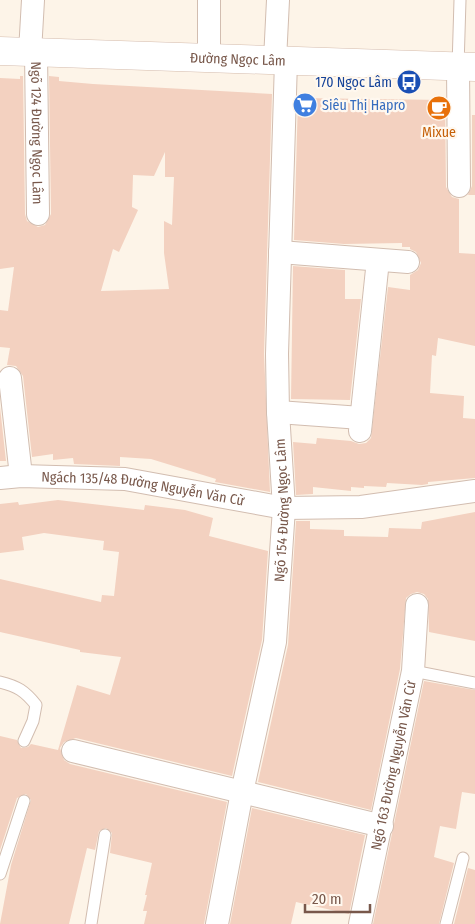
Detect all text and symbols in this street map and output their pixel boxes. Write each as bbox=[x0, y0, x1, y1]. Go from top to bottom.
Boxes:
street label: Đường Ngọc Lâm bbox=[190, 49, 286, 69]
street label: Ngõ 124 Đường Ngọc Lâm bbox=[28, 61, 46, 205]
bus stop icon: 170 Ngọc Lâm bbox=[396, 69, 422, 95]
place label: 170 Ngọc Lâm bbox=[315, 74, 392, 91]
supermarket icon: Siêu Thị Hapro bbox=[292, 92, 318, 118]
cafe icon: Mixue bbox=[426, 95, 452, 121]
place label: Siêu Thị Hapro bbox=[322, 97, 405, 114]
place label: Mixue bbox=[422, 124, 456, 141]
street label: Ngõ 154 Đường Ngọc Lâm bbox=[271, 438, 293, 582]
street label: Ngách 135/48 Đường Nguyễn Văn Cừ bbox=[41, 468, 246, 509]
street label: Ngõ 163 Đường Nguyễn Văn Cừ bbox=[367, 679, 419, 852]
scale bar bbox=[305, 882, 370, 914]
text: 20 m bbox=[312, 890, 342, 908]

